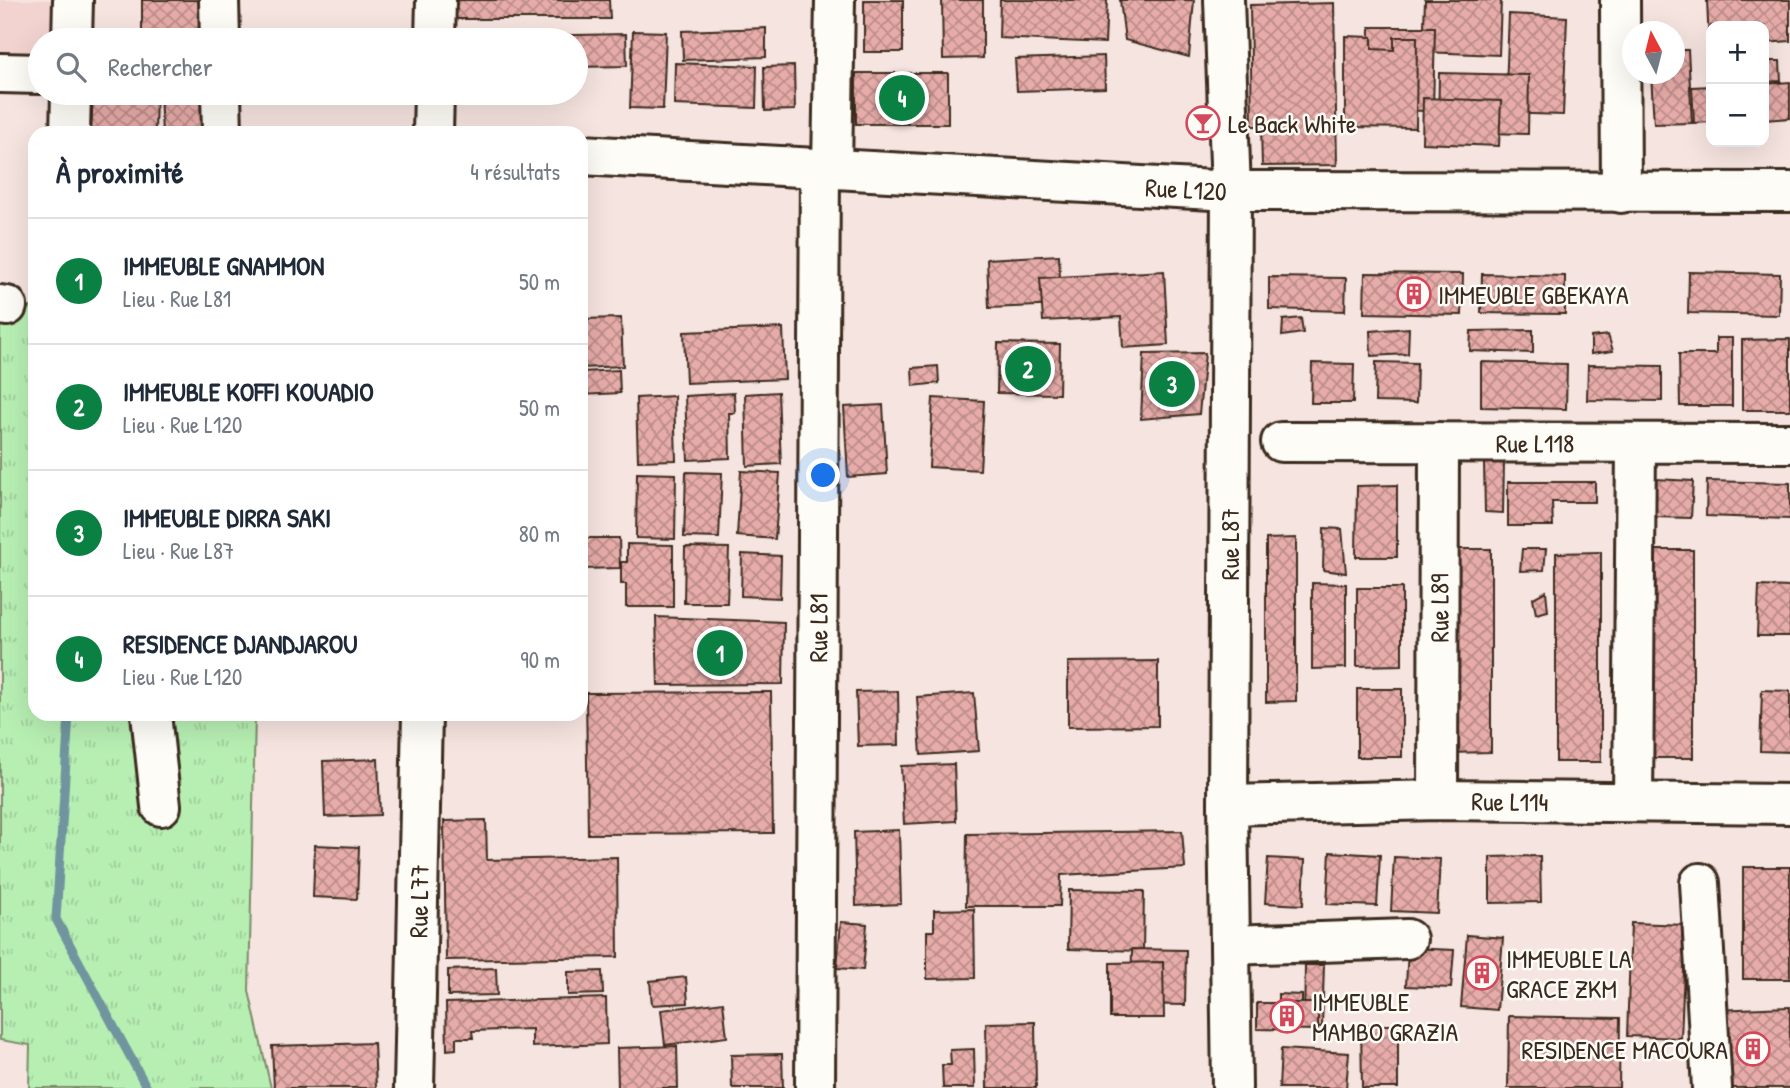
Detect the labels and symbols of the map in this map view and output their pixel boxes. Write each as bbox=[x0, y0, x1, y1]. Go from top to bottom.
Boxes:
north arrow bbox=[1622, 21, 1685, 84]
pin: 4 bbox=[879, 72, 925, 124]
bar icon: Le Back White bbox=[1184, 104, 1222, 142]
place label: Le Back White bbox=[1228, 106, 1356, 141]
street label: Rue L120 bbox=[1144, 169, 1228, 208]
building icon: IMMEUBLE GBEKAYA bbox=[1395, 275, 1433, 313]
place label: IMMEUBLE GBEKAYA bbox=[1438, 277, 1629, 312]
pin: 2 bbox=[1005, 343, 1051, 395]
pin: 3 bbox=[1149, 358, 1195, 410]
street label: Rue L118 bbox=[1496, 425, 1574, 460]
your location bbox=[806, 458, 840, 492]
street label: Rue L87 bbox=[1212, 508, 1247, 580]
street label: Rue L89 bbox=[1421, 573, 1456, 643]
street label: Rue L81 bbox=[800, 593, 835, 663]
pin: 1 bbox=[697, 627, 743, 679]
street label: Rue L114 bbox=[1471, 783, 1549, 819]
street label: Rue L77 bbox=[400, 864, 436, 938]
place label: IMMEUBLE LA GRACE ZKM bbox=[1506, 941, 1632, 1006]
building icon: IMMEUBLE LA GRACE ZKM bbox=[1463, 954, 1501, 992]
place label: IMMEUBLE MAMBO GRAZIA bbox=[1312, 984, 1459, 1049]
building icon: IMMEUBLE MAMBO GRAZIA bbox=[1268, 997, 1306, 1035]
building icon: RESIDENCE MACOURA bbox=[1734, 1030, 1772, 1068]
place label: RESIDENCE MACOURA bbox=[1522, 1032, 1728, 1067]

